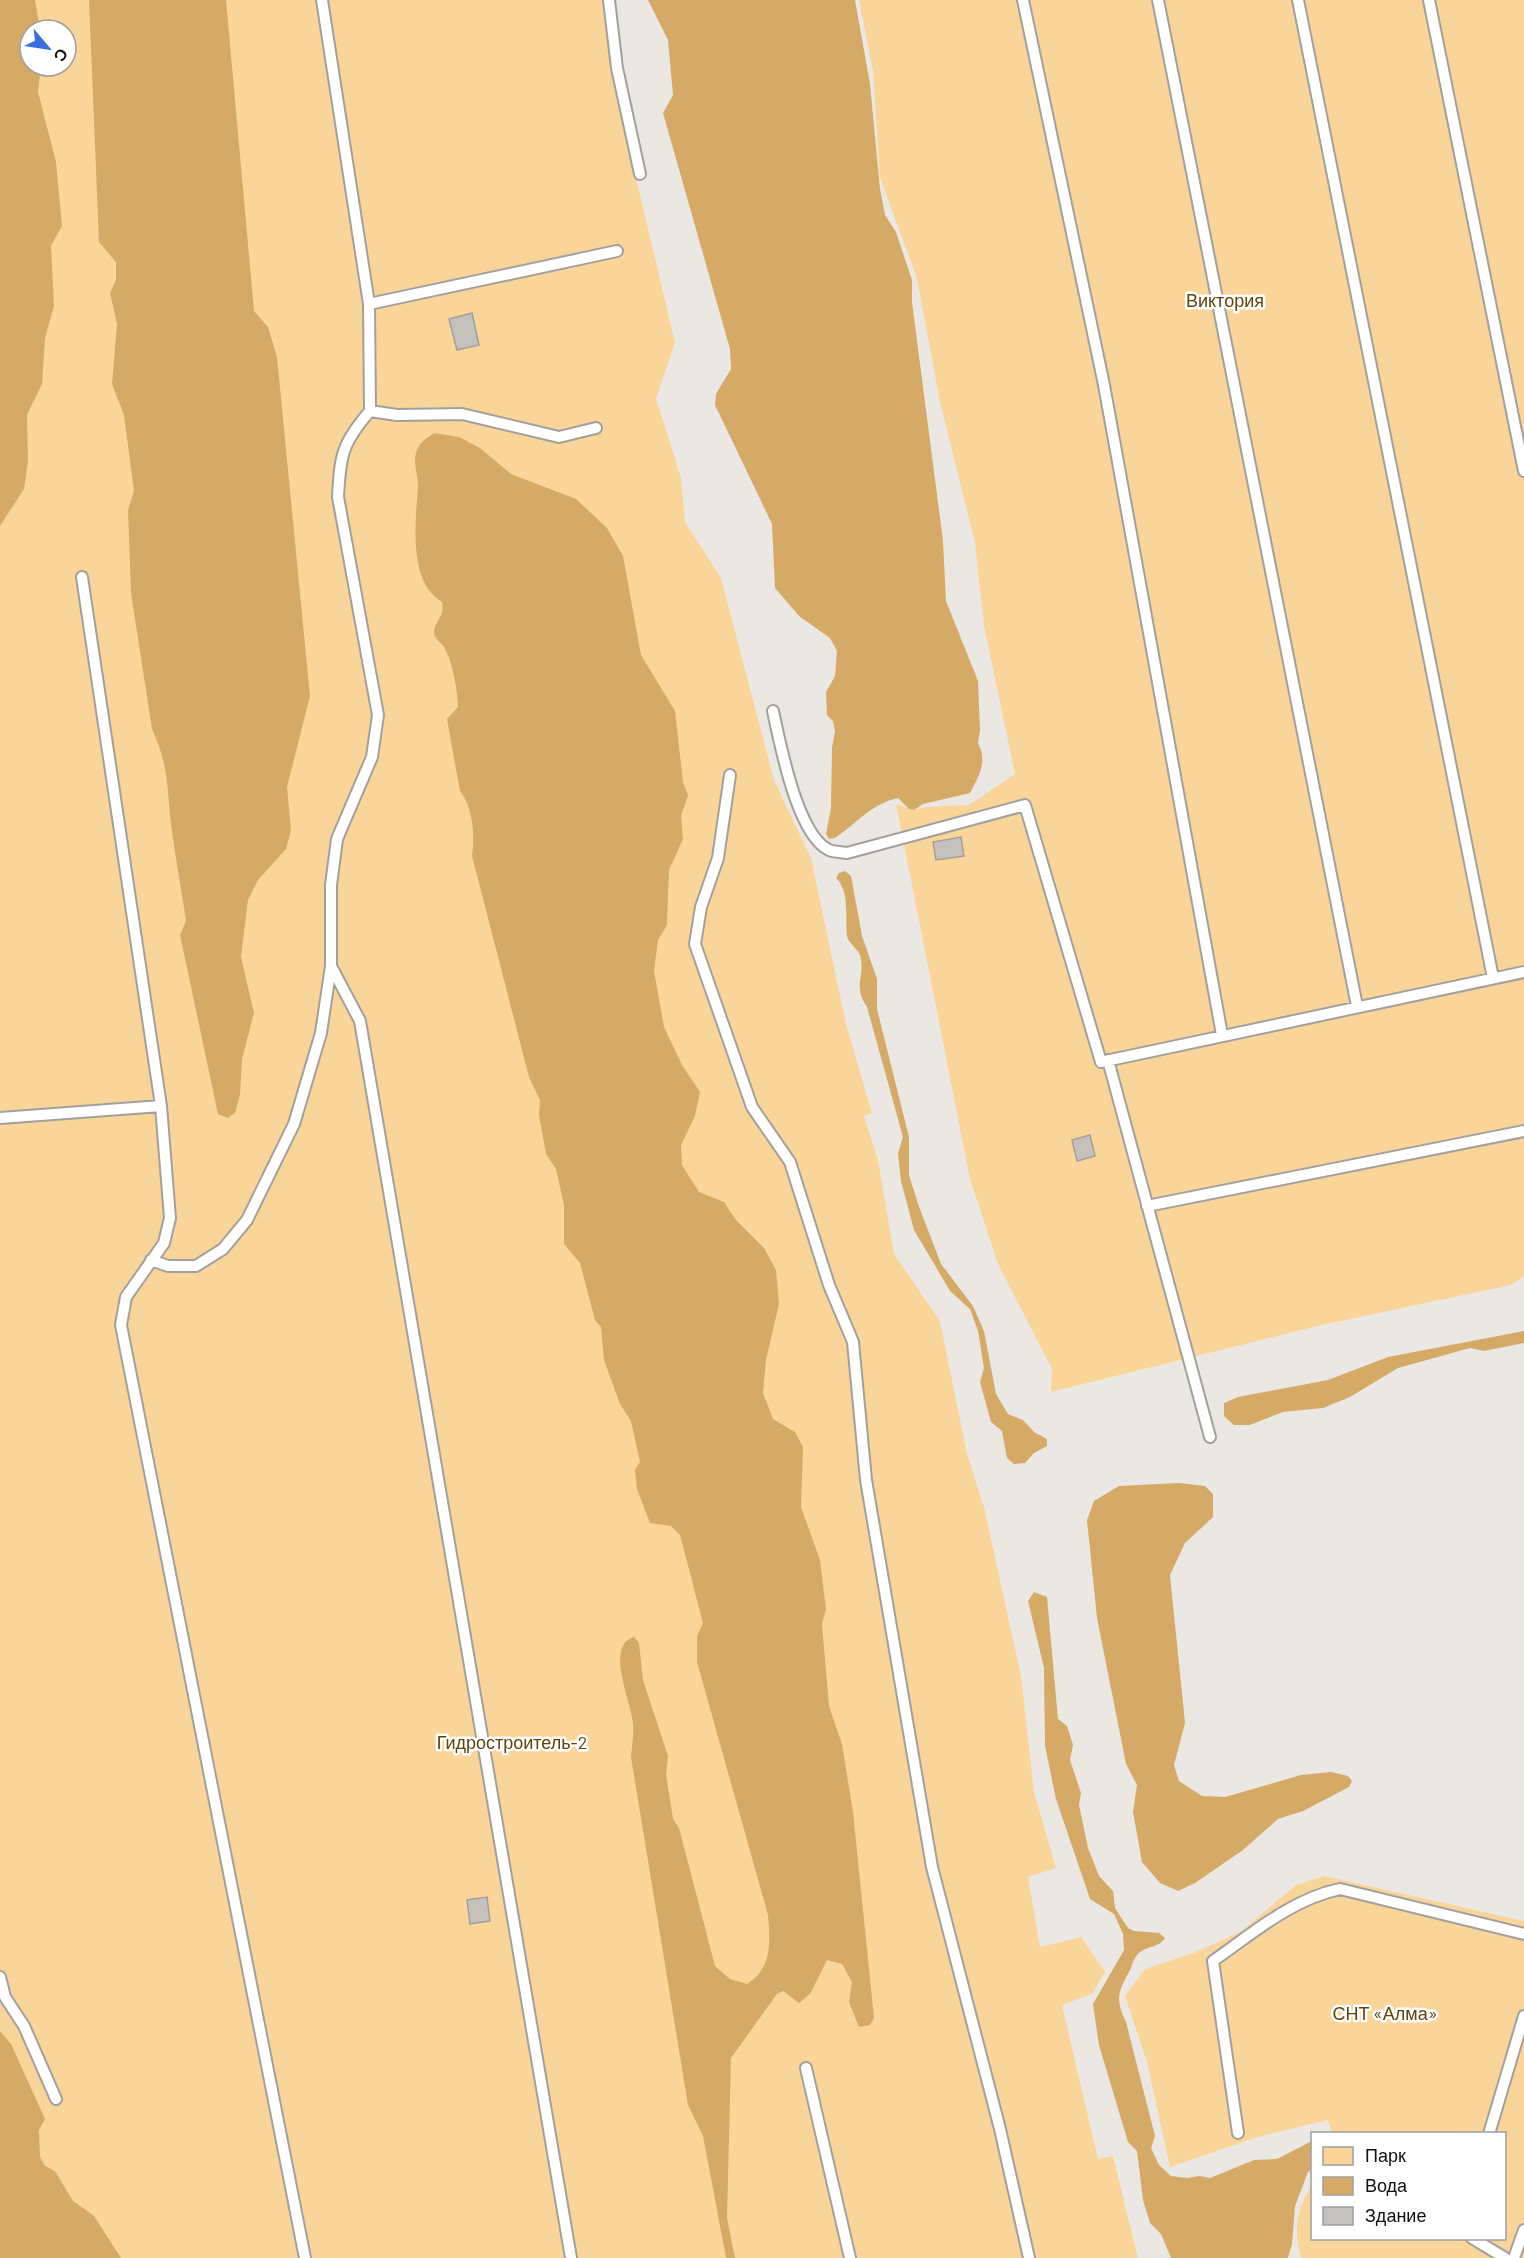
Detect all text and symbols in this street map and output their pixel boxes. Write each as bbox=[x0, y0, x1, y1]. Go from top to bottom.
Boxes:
north arrow bbox=[18, 18, 78, 78]
text: С bbox=[50, 46, 73, 66]
park label: Виктория bbox=[1186, 289, 1264, 311]
park label: Гидростроитель-2 bbox=[437, 1731, 587, 1753]
park label: СНТ «Алма» bbox=[1333, 2002, 1437, 2024]
legend bbox=[1311, 2132, 1506, 2240]
text: Парк bbox=[1365, 2144, 1406, 2166]
text: Вода bbox=[1365, 2174, 1408, 2196]
text: Здание bbox=[1365, 2204, 1426, 2226]

